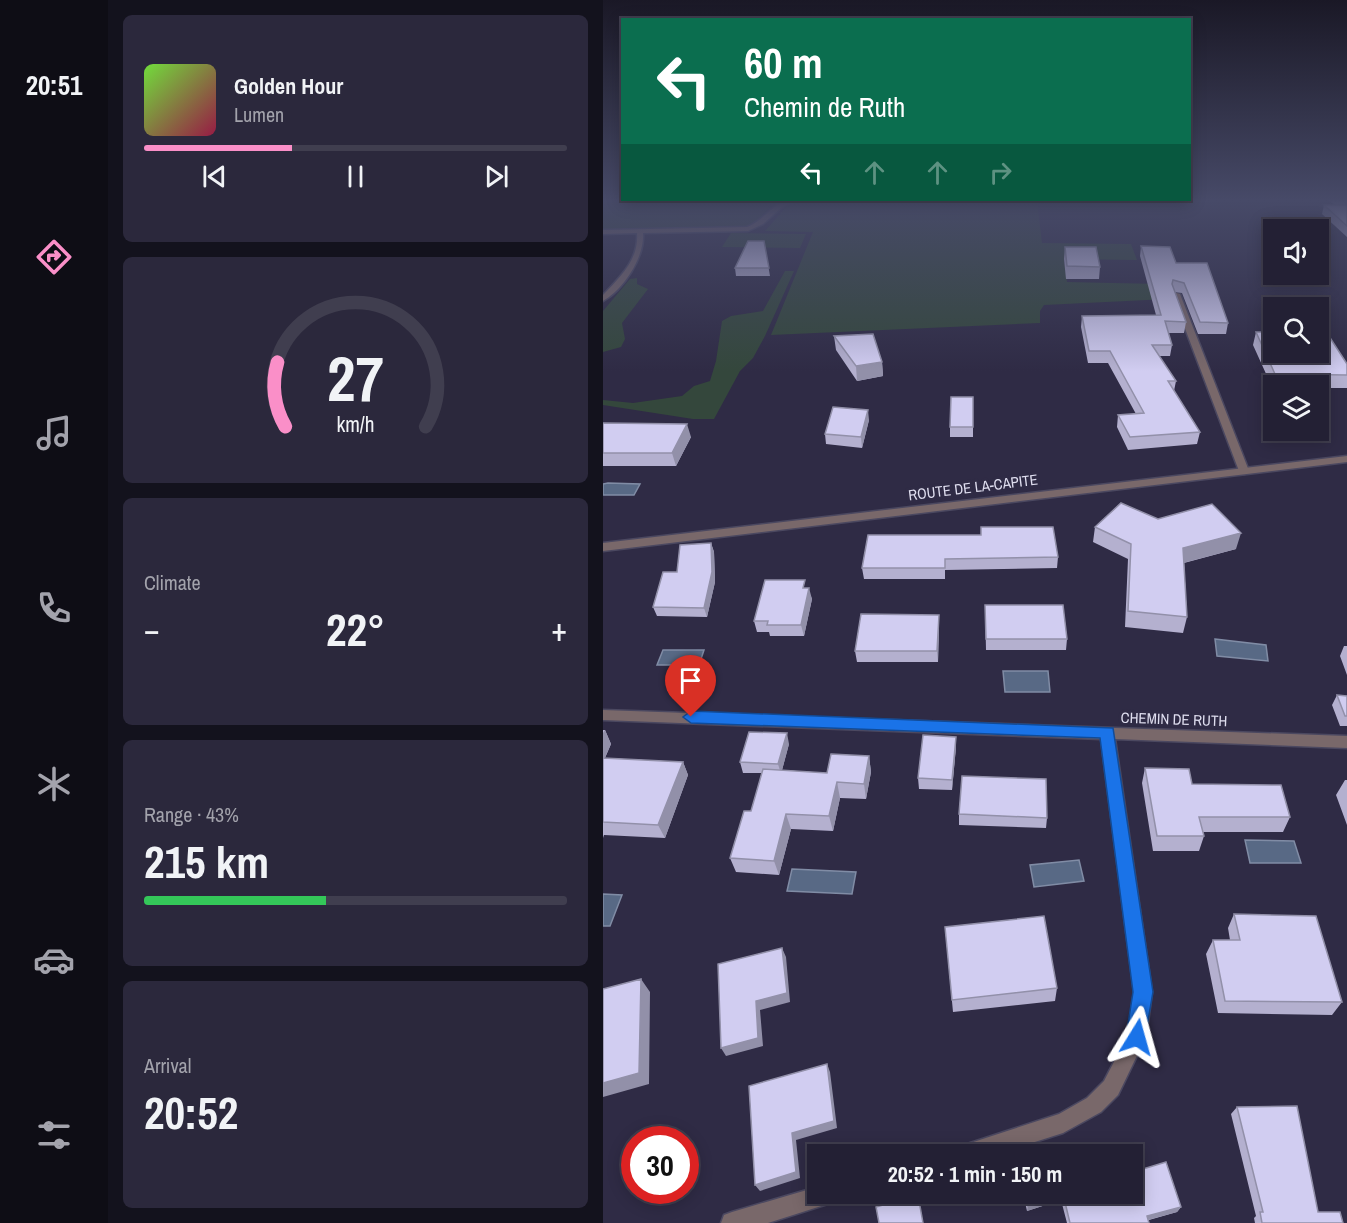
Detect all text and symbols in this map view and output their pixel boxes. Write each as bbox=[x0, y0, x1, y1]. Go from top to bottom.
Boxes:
text: 60 m bbox=[744, 35, 823, 91]
icon: left bbox=[645, 42, 723, 120]
text: 20:51 bbox=[26, 67, 82, 103]
text: Golden Hour bbox=[234, 71, 343, 101]
text: Chemin de Ruth bbox=[744, 89, 905, 125]
text: Lumen bbox=[234, 101, 284, 128]
icon: left bbox=[795, 156, 828, 189]
icon: ahead bbox=[858, 156, 891, 189]
icon: ahead bbox=[921, 156, 954, 189]
icon: right bbox=[984, 156, 1017, 189]
icon: previous bbox=[198, 160, 231, 193]
icon: pause bbox=[339, 160, 372, 193]
icon: next bbox=[480, 160, 513, 193]
map controls bbox=[1263, 219, 1329, 441]
button: sound bbox=[1263, 219, 1329, 285]
icon: directions bbox=[33, 236, 75, 278]
button: search bbox=[1263, 297, 1329, 363]
text: 27 bbox=[327, 336, 384, 420]
button: layers bbox=[1263, 375, 1329, 441]
text: km/h bbox=[336, 410, 375, 439]
icon: music bbox=[33, 412, 75, 454]
street label: ROUTE DE LA-CAPITE bbox=[907, 469, 1039, 505]
text: Climate bbox=[144, 569, 201, 596]
icon: phone bbox=[33, 587, 75, 629]
text: 22° bbox=[326, 599, 385, 660]
text: − bbox=[144, 607, 160, 651]
text: + bbox=[551, 607, 567, 651]
pin bbox=[665, 655, 716, 717]
icon: arrive bbox=[674, 664, 707, 697]
street label: CHEMIN DE RUTH bbox=[1120, 707, 1228, 731]
icon: climate bbox=[33, 763, 75, 805]
text: Range · 43% bbox=[144, 801, 239, 828]
text: 215 km bbox=[144, 831, 269, 892]
icon: car bbox=[33, 939, 75, 981]
position arrow bbox=[1105, 1005, 1169, 1069]
text: Arrival bbox=[144, 1052, 191, 1079]
text: 20:52 bbox=[144, 1082, 238, 1143]
icon: filters bbox=[33, 1114, 75, 1156]
speed limit sign: 30 bbox=[621, 1126, 699, 1204]
text: 20:52 · 1 min · 150 m bbox=[888, 1159, 1062, 1189]

